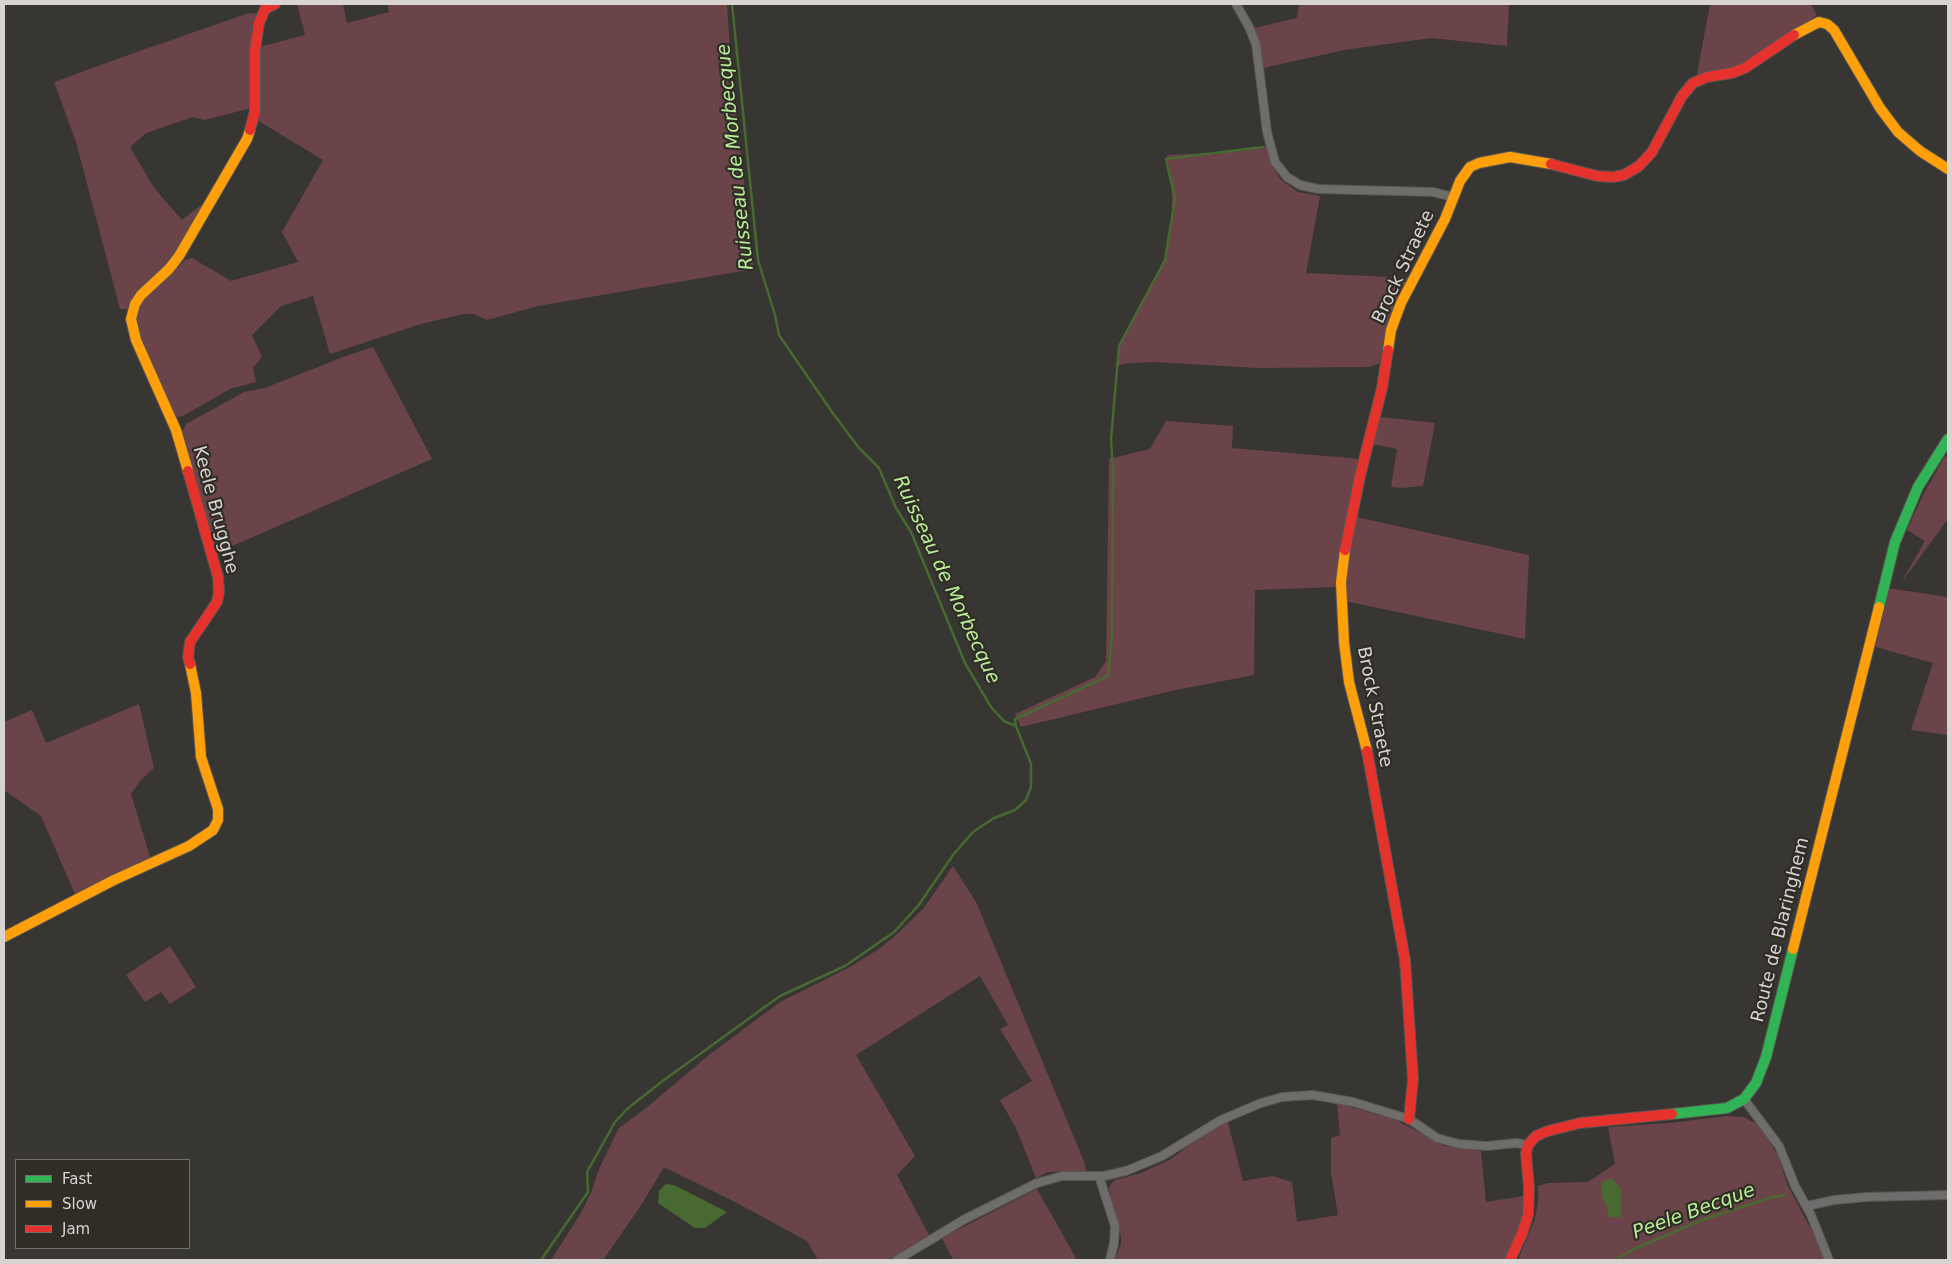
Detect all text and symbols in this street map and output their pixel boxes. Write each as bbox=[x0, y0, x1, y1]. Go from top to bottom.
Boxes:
water label: Ruisseau de Morbecque bbox=[713, 43, 759, 271]
street label: Brock Straete bbox=[1368, 207, 1440, 327]
street label: Keele Brugghe bbox=[188, 444, 242, 576]
water label: Ruisseau de Morbecque bbox=[888, 472, 1004, 688]
street label: Brock Straete bbox=[1352, 645, 1396, 769]
street label: Route de Blaringhem bbox=[1748, 835, 1814, 1025]
legend bbox=[15, 1159, 190, 1249]
text: Fast bbox=[62, 1170, 92, 1188]
water label: Peele Becque bbox=[1630, 1179, 1758, 1245]
text: Slow bbox=[62, 1195, 97, 1213]
text: Jam bbox=[62, 1220, 90, 1238]

